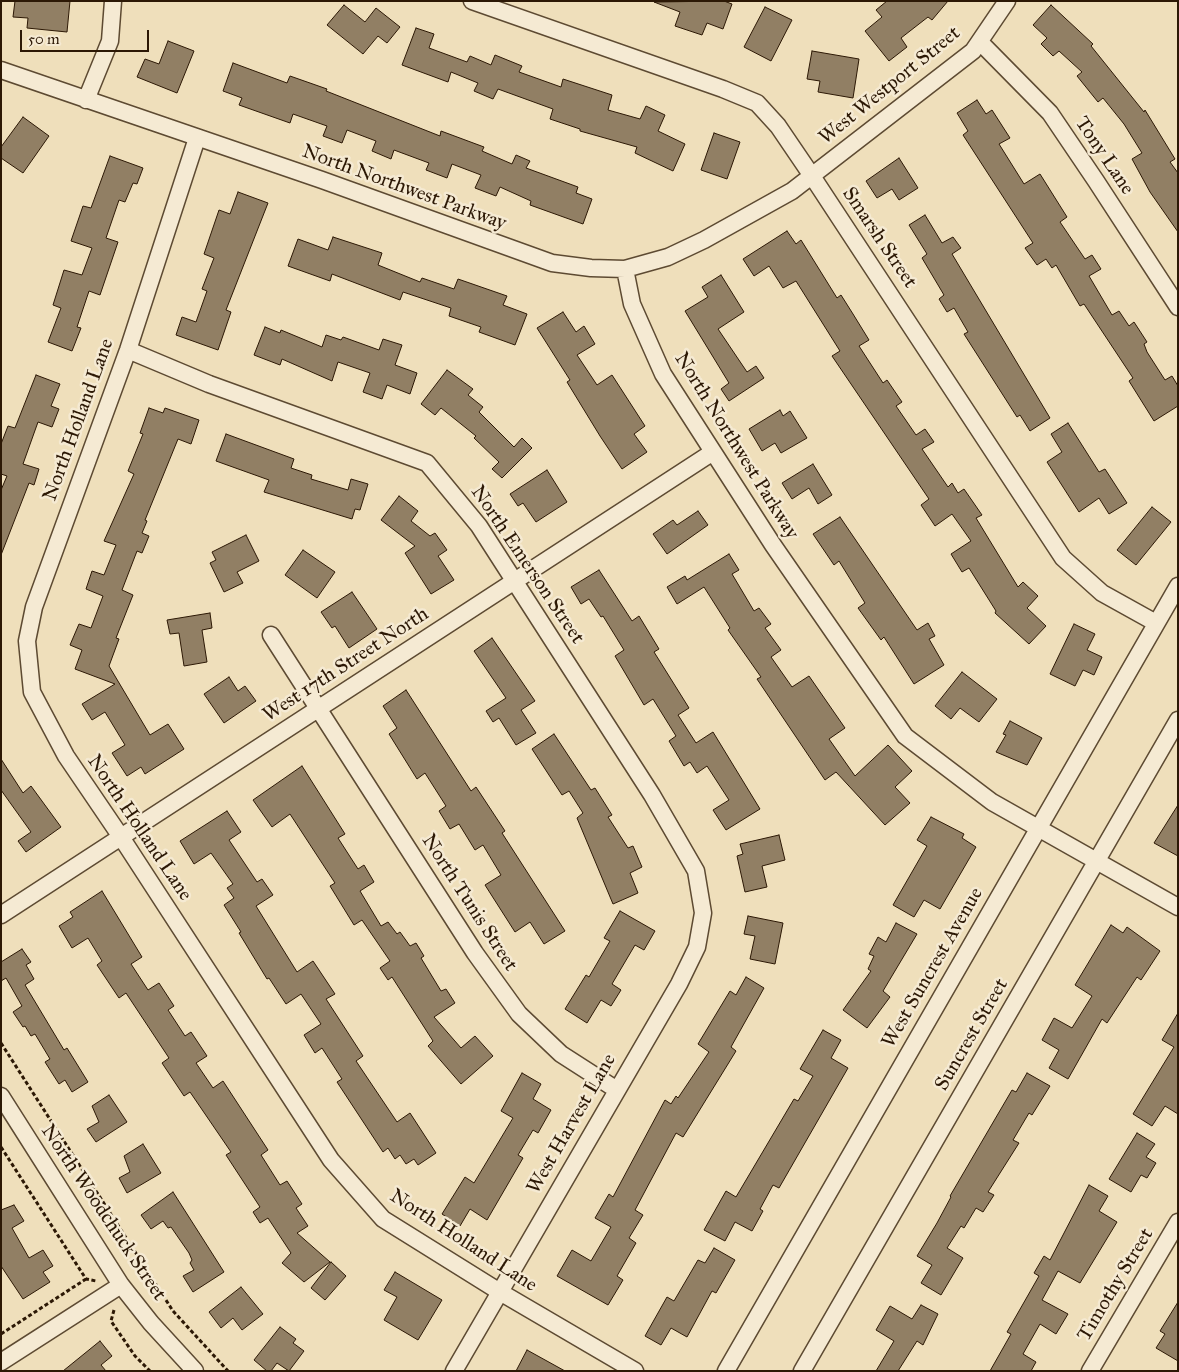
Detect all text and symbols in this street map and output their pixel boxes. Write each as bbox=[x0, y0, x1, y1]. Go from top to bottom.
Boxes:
scale bar bbox=[22, 20, 151, 52]
street label: West Westport Street bbox=[815, 22, 965, 150]
text: 50 m bbox=[28, 30, 60, 48]
street label: Tony Lane bbox=[1069, 112, 1139, 200]
street label: North Northwest Parkway bbox=[299, 140, 509, 236]
street label: Smarsh Street bbox=[836, 183, 922, 293]
street label: North Holland Lane bbox=[39, 336, 119, 504]
street label: North Northwest Parkway bbox=[669, 348, 803, 544]
street label: North Emerson Street bbox=[465, 481, 589, 649]
street label: West 17th Street North bbox=[259, 602, 433, 728]
street label: North Holland Lane bbox=[81, 750, 197, 906]
street label: North Tunis Street bbox=[416, 830, 522, 976]
street label: West Suncrest Avenue bbox=[877, 884, 989, 1052]
street label: Suncrest Street bbox=[930, 975, 1014, 1095]
street label: West Harvest Lane bbox=[522, 1050, 622, 1198]
street label: North Woodchuck Street bbox=[35, 1120, 171, 1306]
street label: North Holland Lane bbox=[385, 1184, 541, 1298]
street label: Timothy Street bbox=[1073, 1224, 1159, 1346]

